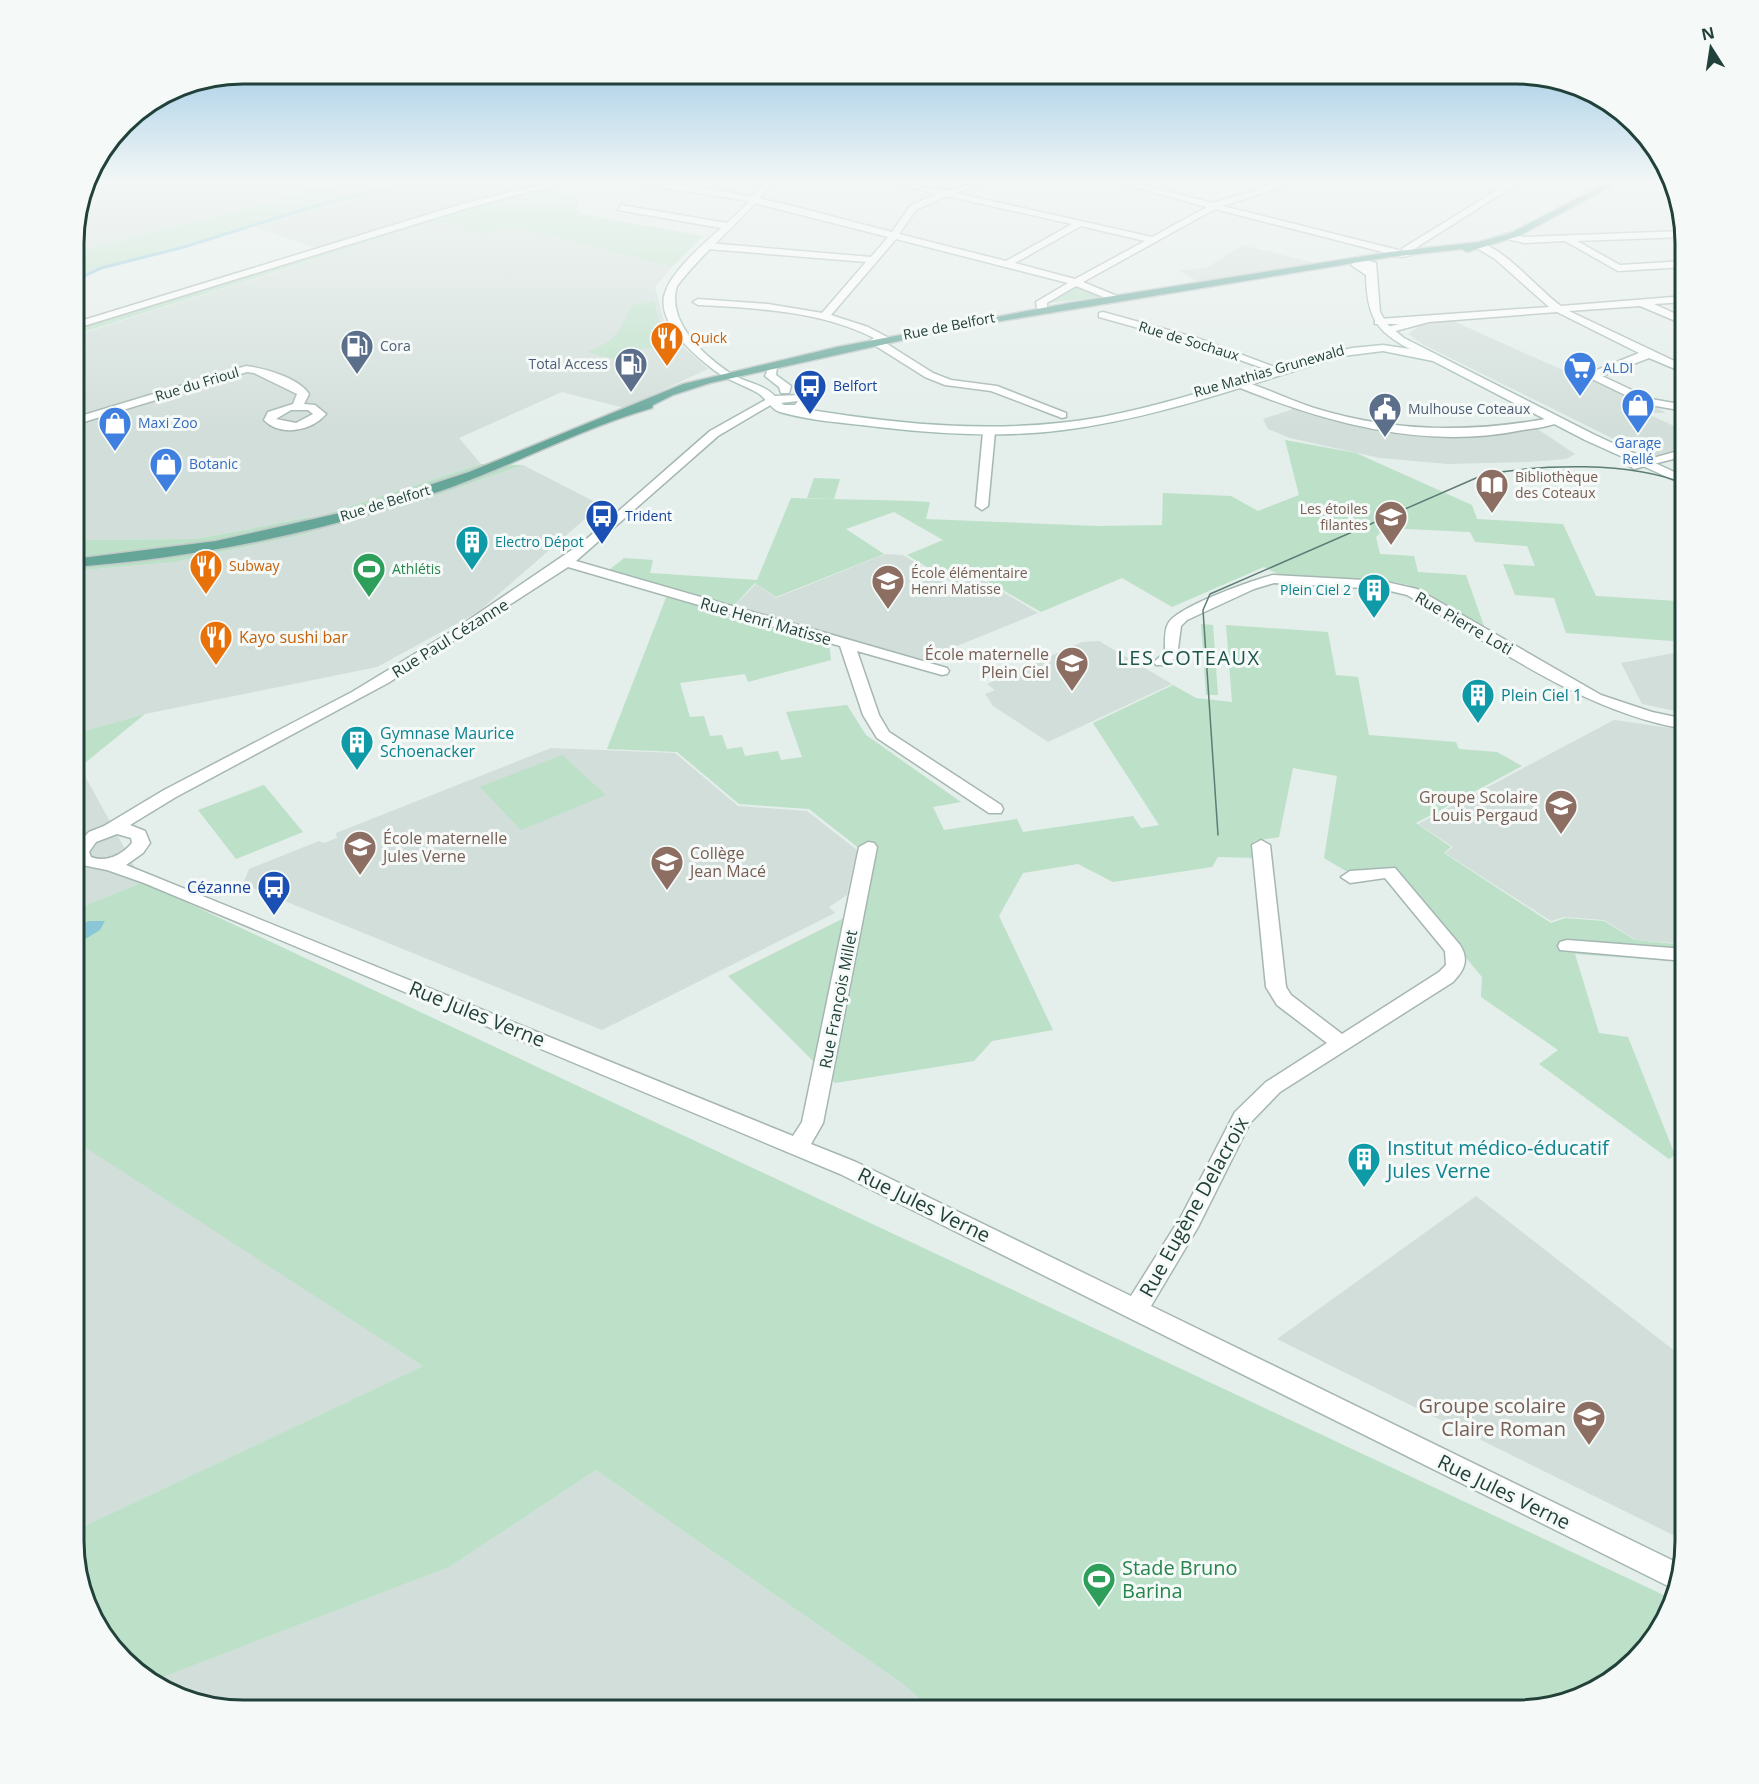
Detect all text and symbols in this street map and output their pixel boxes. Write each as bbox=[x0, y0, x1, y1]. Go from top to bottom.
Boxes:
north arrow bbox=[1681, 18, 1741, 78]
text: N bbox=[1699, 21, 1717, 45]
street label: Rue de Belfort bbox=[901, 307, 996, 344]
street label: Rue de Sochaux bbox=[1137, 316, 1242, 365]
restaurant icon: Quick bbox=[649, 320, 685, 367]
fuel station icon: Cora bbox=[339, 328, 375, 375]
place label: Quick bbox=[690, 328, 728, 347]
place label: Cora bbox=[380, 336, 411, 355]
street label: Rue Mathias Grunewald bbox=[1191, 340, 1346, 401]
fuel station icon: Total Access bbox=[613, 346, 649, 393]
supermarket icon: ALDI bbox=[1562, 350, 1598, 397]
place label: Total Access bbox=[528, 354, 608, 373]
place label: ALDI bbox=[1603, 358, 1633, 377]
street label: Rue du Frioul bbox=[153, 362, 241, 405]
bus stop icon: Belfort bbox=[792, 368, 828, 415]
place label: Belfort bbox=[833, 376, 877, 395]
shop icon: Garage Rellé bbox=[1620, 387, 1656, 434]
public building icon: Mulhouse Coteaux bbox=[1367, 391, 1403, 438]
place label: Mulhouse Coteaux bbox=[1408, 399, 1531, 418]
shop icon: Maxi Zoo bbox=[97, 405, 133, 452]
place label: Maxi Zoo bbox=[138, 413, 198, 432]
place label: Garage Rellé bbox=[1615, 433, 1662, 468]
shop icon: Botanic bbox=[148, 446, 184, 493]
place label: Botanic bbox=[189, 454, 238, 473]
library icon: Bibliothèque des Coteaux bbox=[1474, 467, 1510, 514]
place label: Bibliothèque des Coteaux bbox=[1515, 467, 1598, 502]
street label: Rue de Belfort bbox=[338, 480, 432, 525]
bus stop icon: Trident bbox=[584, 498, 620, 545]
place label: Les étoiles filantes bbox=[1300, 499, 1368, 534]
school or university icon: Les étoiles filantes bbox=[1373, 499, 1409, 546]
place label: Trident bbox=[625, 506, 672, 525]
building icon: Electro Dépot bbox=[454, 524, 490, 571]
place label: Electro Dépot bbox=[495, 532, 584, 551]
restaurant icon: Subway bbox=[188, 548, 224, 595]
sports icon: Athlétis bbox=[351, 551, 387, 598]
place label: Subway bbox=[229, 556, 280, 575]
place label: Athlétis bbox=[392, 559, 441, 578]
school or university icon: École élémentaire Henri Matisse bbox=[870, 563, 906, 610]
place label: École élémentaire Henri Matisse bbox=[911, 563, 1028, 598]
building icon: Plein Ciel 2 bbox=[1356, 572, 1392, 619]
place label: Plein Ciel 2 bbox=[1280, 580, 1351, 599]
street label: Rue Pierre Loti bbox=[1411, 586, 1517, 660]
street label: Rue Henri Matisse bbox=[698, 592, 834, 650]
street label: Rue Paul Cézanne bbox=[388, 593, 512, 683]
restaurant icon: Kayo sushi bar bbox=[198, 619, 234, 666]
place label: Kayo sushi bar bbox=[239, 626, 348, 648]
place label: École maternelle Plein Ciel bbox=[925, 643, 1049, 683]
district label: LES COTEAUX bbox=[1117, 644, 1261, 671]
school or university icon: École maternelle Plein Ciel bbox=[1054, 645, 1090, 692]
building icon: Plein Ciel 1 bbox=[1460, 677, 1496, 724]
place label: Plein Ciel 1 bbox=[1501, 684, 1582, 706]
place label: Gymnase Maurice Schoenacker bbox=[380, 722, 514, 762]
building icon: Gymnase Maurice Schoenacker bbox=[339, 724, 375, 771]
place label: Groupe Scolaire Louis Pergaud bbox=[1419, 786, 1538, 826]
school or university icon: Groupe Scolaire Louis Pergaud bbox=[1543, 788, 1579, 835]
place label: École maternelle Jules Verne bbox=[381, 827, 507, 867]
school or university icon: École maternelle Jules Verne bbox=[342, 829, 378, 876]
place label: Collège Jean Macé bbox=[688, 842, 766, 882]
school or university icon: Collège Jean Macé bbox=[649, 844, 685, 891]
bus stop icon: Cézanne bbox=[256, 869, 292, 916]
place label: Cézanne bbox=[187, 876, 251, 898]
street label: Rue François Millet bbox=[814, 928, 862, 1070]
street label: Rue Jules Verne bbox=[405, 974, 549, 1053]
street label: Rue Eugène Delacroix bbox=[1133, 1111, 1255, 1302]
place label: Institut médico-éducatif Jules Verne bbox=[1385, 1134, 1610, 1184]
building icon: Institut médico-éducatif Jules Verne bbox=[1346, 1141, 1382, 1188]
street label: Rue Jules Verne bbox=[853, 1161, 995, 1248]
place label: Groupe scolaire Claire Roman bbox=[1419, 1392, 1566, 1442]
school or university icon: Groupe scolaire Claire Roman bbox=[1571, 1399, 1607, 1446]
street label: Rue Jules Verne bbox=[1433, 1448, 1575, 1535]
place label: Stade Bruno Barina bbox=[1122, 1554, 1238, 1604]
sports icon: Stade Bruno Barina bbox=[1081, 1561, 1117, 1608]

